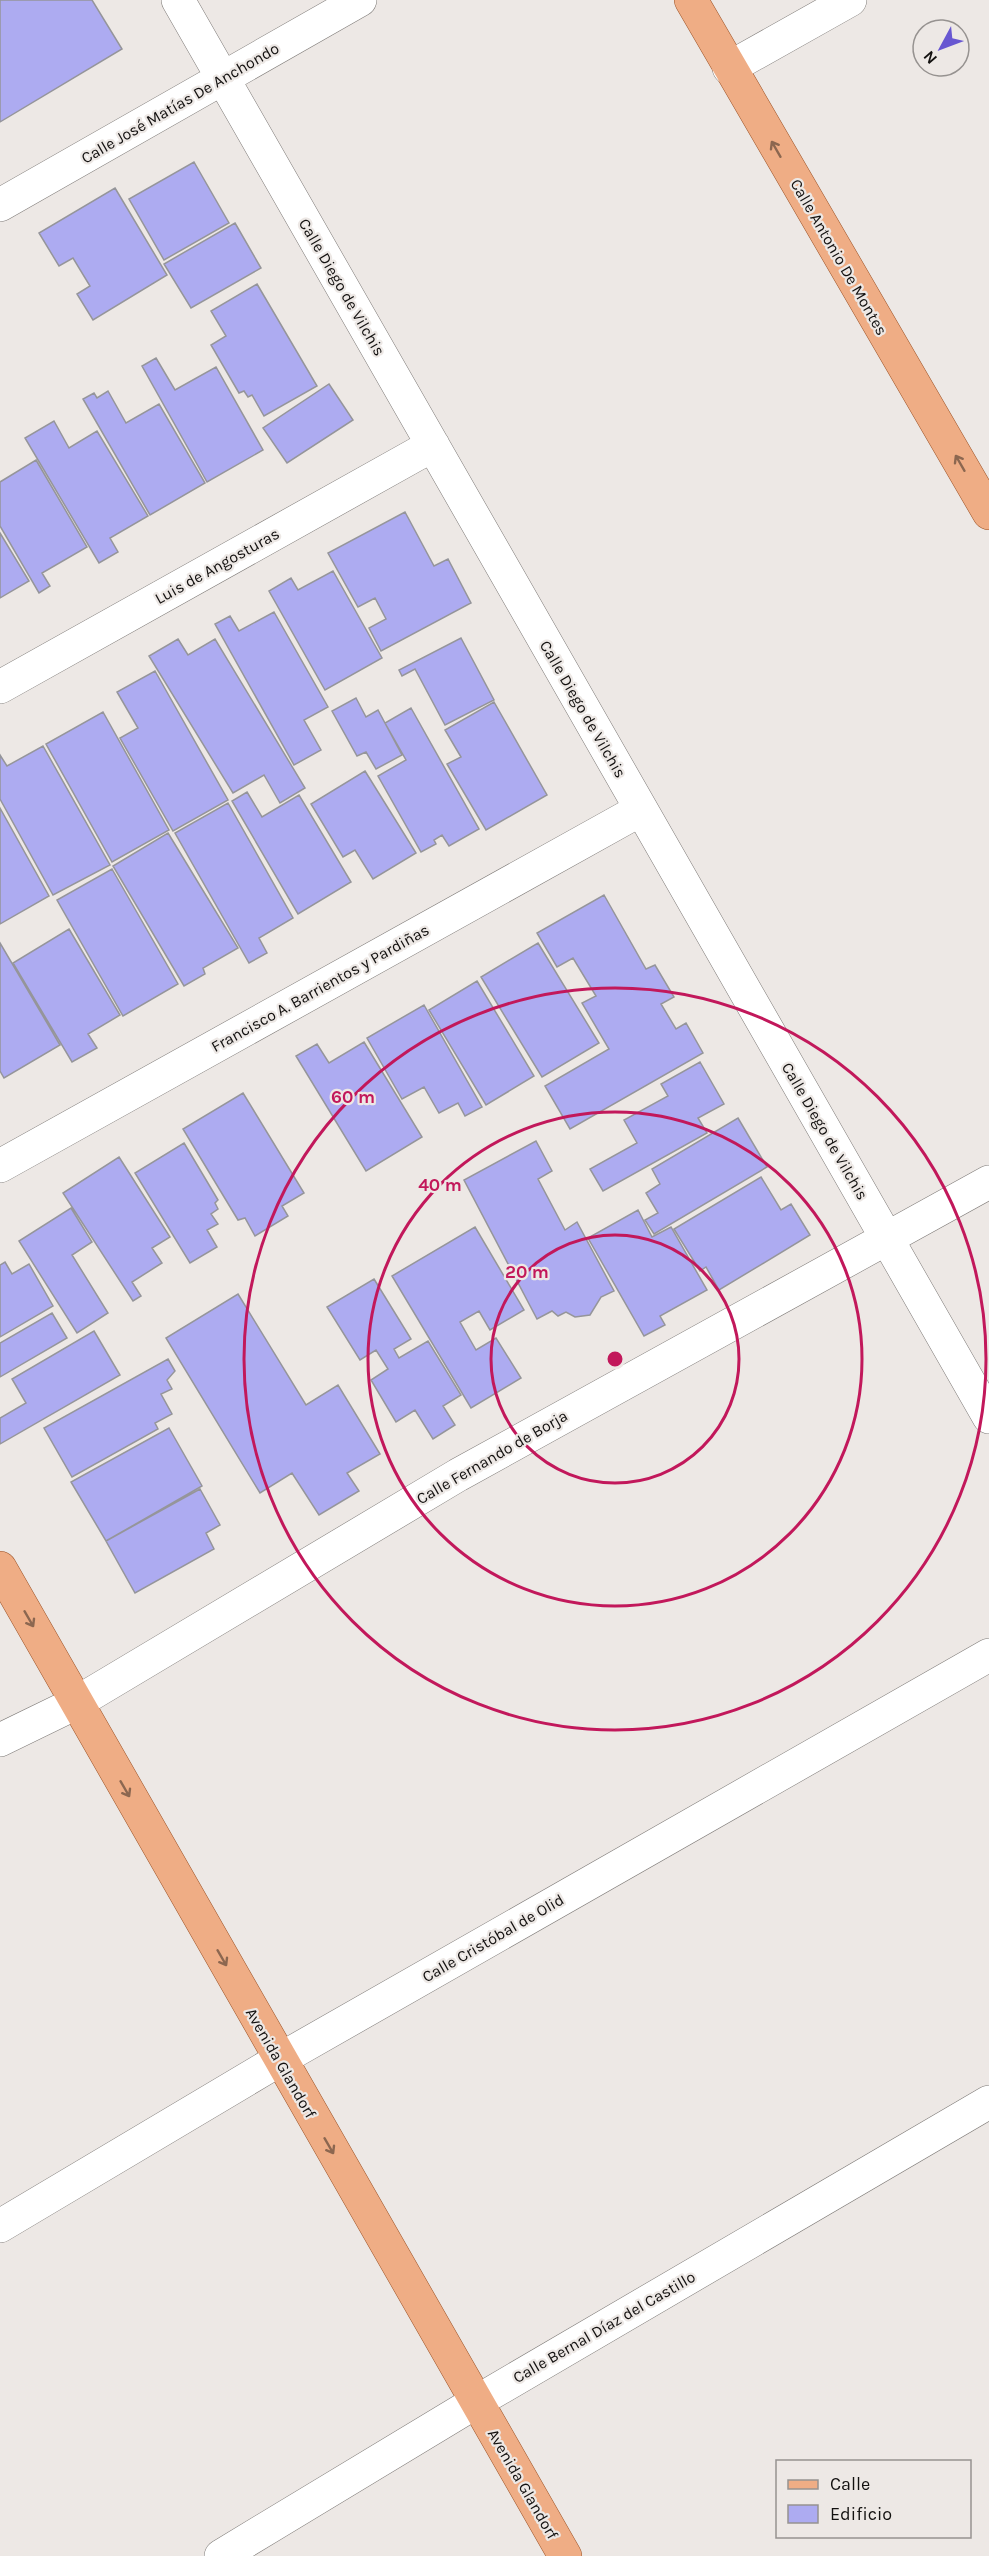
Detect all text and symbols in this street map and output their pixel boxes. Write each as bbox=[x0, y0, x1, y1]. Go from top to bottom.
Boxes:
north arrow bbox=[911, 18, 971, 78]
street label: Calle José Matías De Anchondo bbox=[78, 38, 282, 168]
text: N bbox=[919, 47, 941, 68]
one-way arrow bbox=[770, 141, 782, 158]
street label: Calle Antonio De Montes bbox=[786, 175, 892, 339]
street label: Calle Diego de Vilchis bbox=[295, 215, 389, 359]
one-way arrow bbox=[953, 455, 965, 472]
street label: Luis de Angosturas bbox=[151, 524, 283, 608]
street label: Calle Diego de Vilchis bbox=[536, 637, 630, 781]
street label: Francisco A. Barrientos y Pardiñas bbox=[208, 920, 432, 1056]
street label: Calle Diego de Vilchis bbox=[778, 1059, 872, 1203]
text: 60 m bbox=[331, 1086, 375, 1108]
text: 40 m bbox=[418, 1174, 462, 1196]
text: 20 m bbox=[505, 1261, 549, 1283]
centre of rings bbox=[605, 1349, 625, 1369]
street label: Calle Fernando de Borja bbox=[413, 1406, 571, 1508]
one-way arrow bbox=[24, 1610, 35, 1628]
one-way arrow bbox=[119, 1780, 131, 1797]
street label: Calle Cristóbal de Olid bbox=[419, 1890, 567, 1986]
one-way arrow bbox=[216, 1950, 228, 1967]
street label: Avenida Glandorf bbox=[242, 2004, 321, 2122]
one-way arrow bbox=[323, 2137, 335, 2154]
street label: Calle Bernal Díaz del Castillo bbox=[509, 2267, 699, 2387]
street label: Avenida Glandorf bbox=[484, 2425, 563, 2543]
legend bbox=[776, 2460, 971, 2538]
text: Calle bbox=[830, 2473, 870, 2495]
text: Edificio bbox=[830, 2503, 892, 2525]

